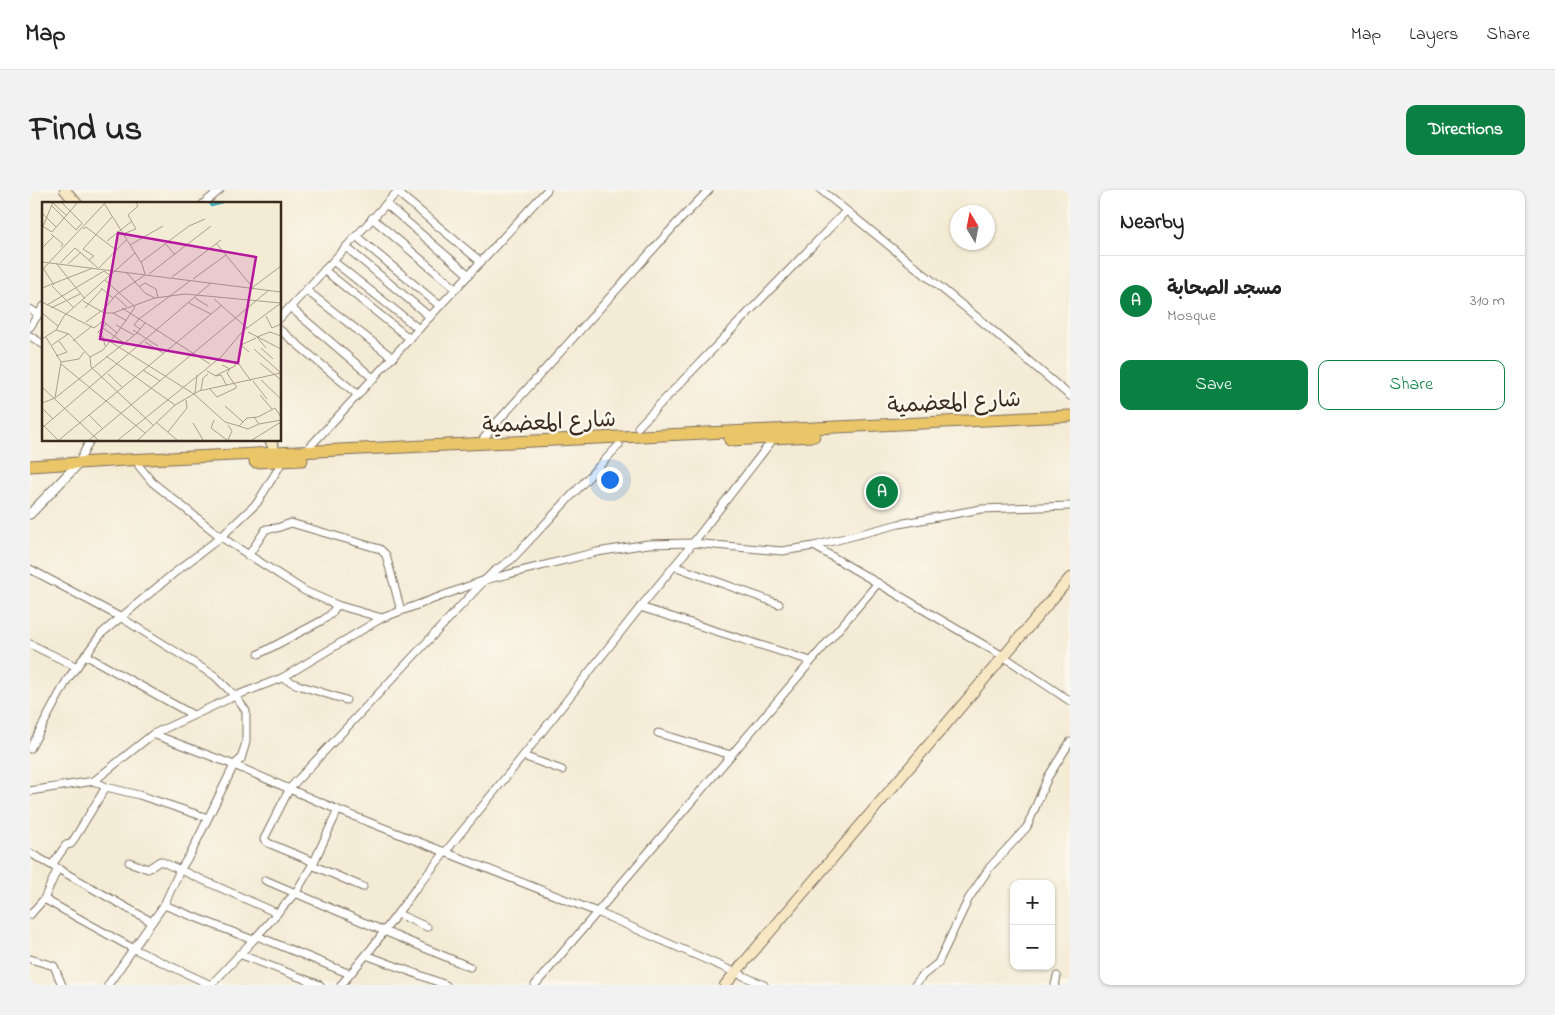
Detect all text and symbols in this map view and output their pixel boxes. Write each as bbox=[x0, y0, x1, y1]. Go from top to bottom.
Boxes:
text: Map bbox=[25, 17, 66, 52]
text: Map bbox=[1351, 22, 1381, 48]
text: Layers bbox=[1409, 22, 1459, 48]
text: Share bbox=[1487, 22, 1530, 48]
text: Find us bbox=[30, 105, 142, 156]
button: Directions bbox=[1406, 105, 1525, 155]
inset map bbox=[42, 202, 281, 441]
north arrow bbox=[950, 205, 995, 250]
text: Nearby bbox=[1120, 208, 1184, 238]
text: مسجد الصحابة bbox=[1167, 276, 1282, 303]
text: A bbox=[1131, 289, 1141, 313]
text: 310 m bbox=[1470, 289, 1505, 313]
text: Mosque bbox=[1167, 304, 1216, 328]
button: Save bbox=[1120, 360, 1308, 410]
button: Share bbox=[1318, 360, 1505, 410]
street label: شارع المعضمية bbox=[887, 385, 1022, 423]
street label: شارع المعضمية bbox=[482, 405, 617, 443]
your location bbox=[597, 467, 623, 493]
pin: A bbox=[866, 473, 898, 511]
map controls bbox=[1010, 880, 1055, 970]
button: + bbox=[1010, 880, 1055, 925]
button: − bbox=[1010, 925, 1055, 970]

